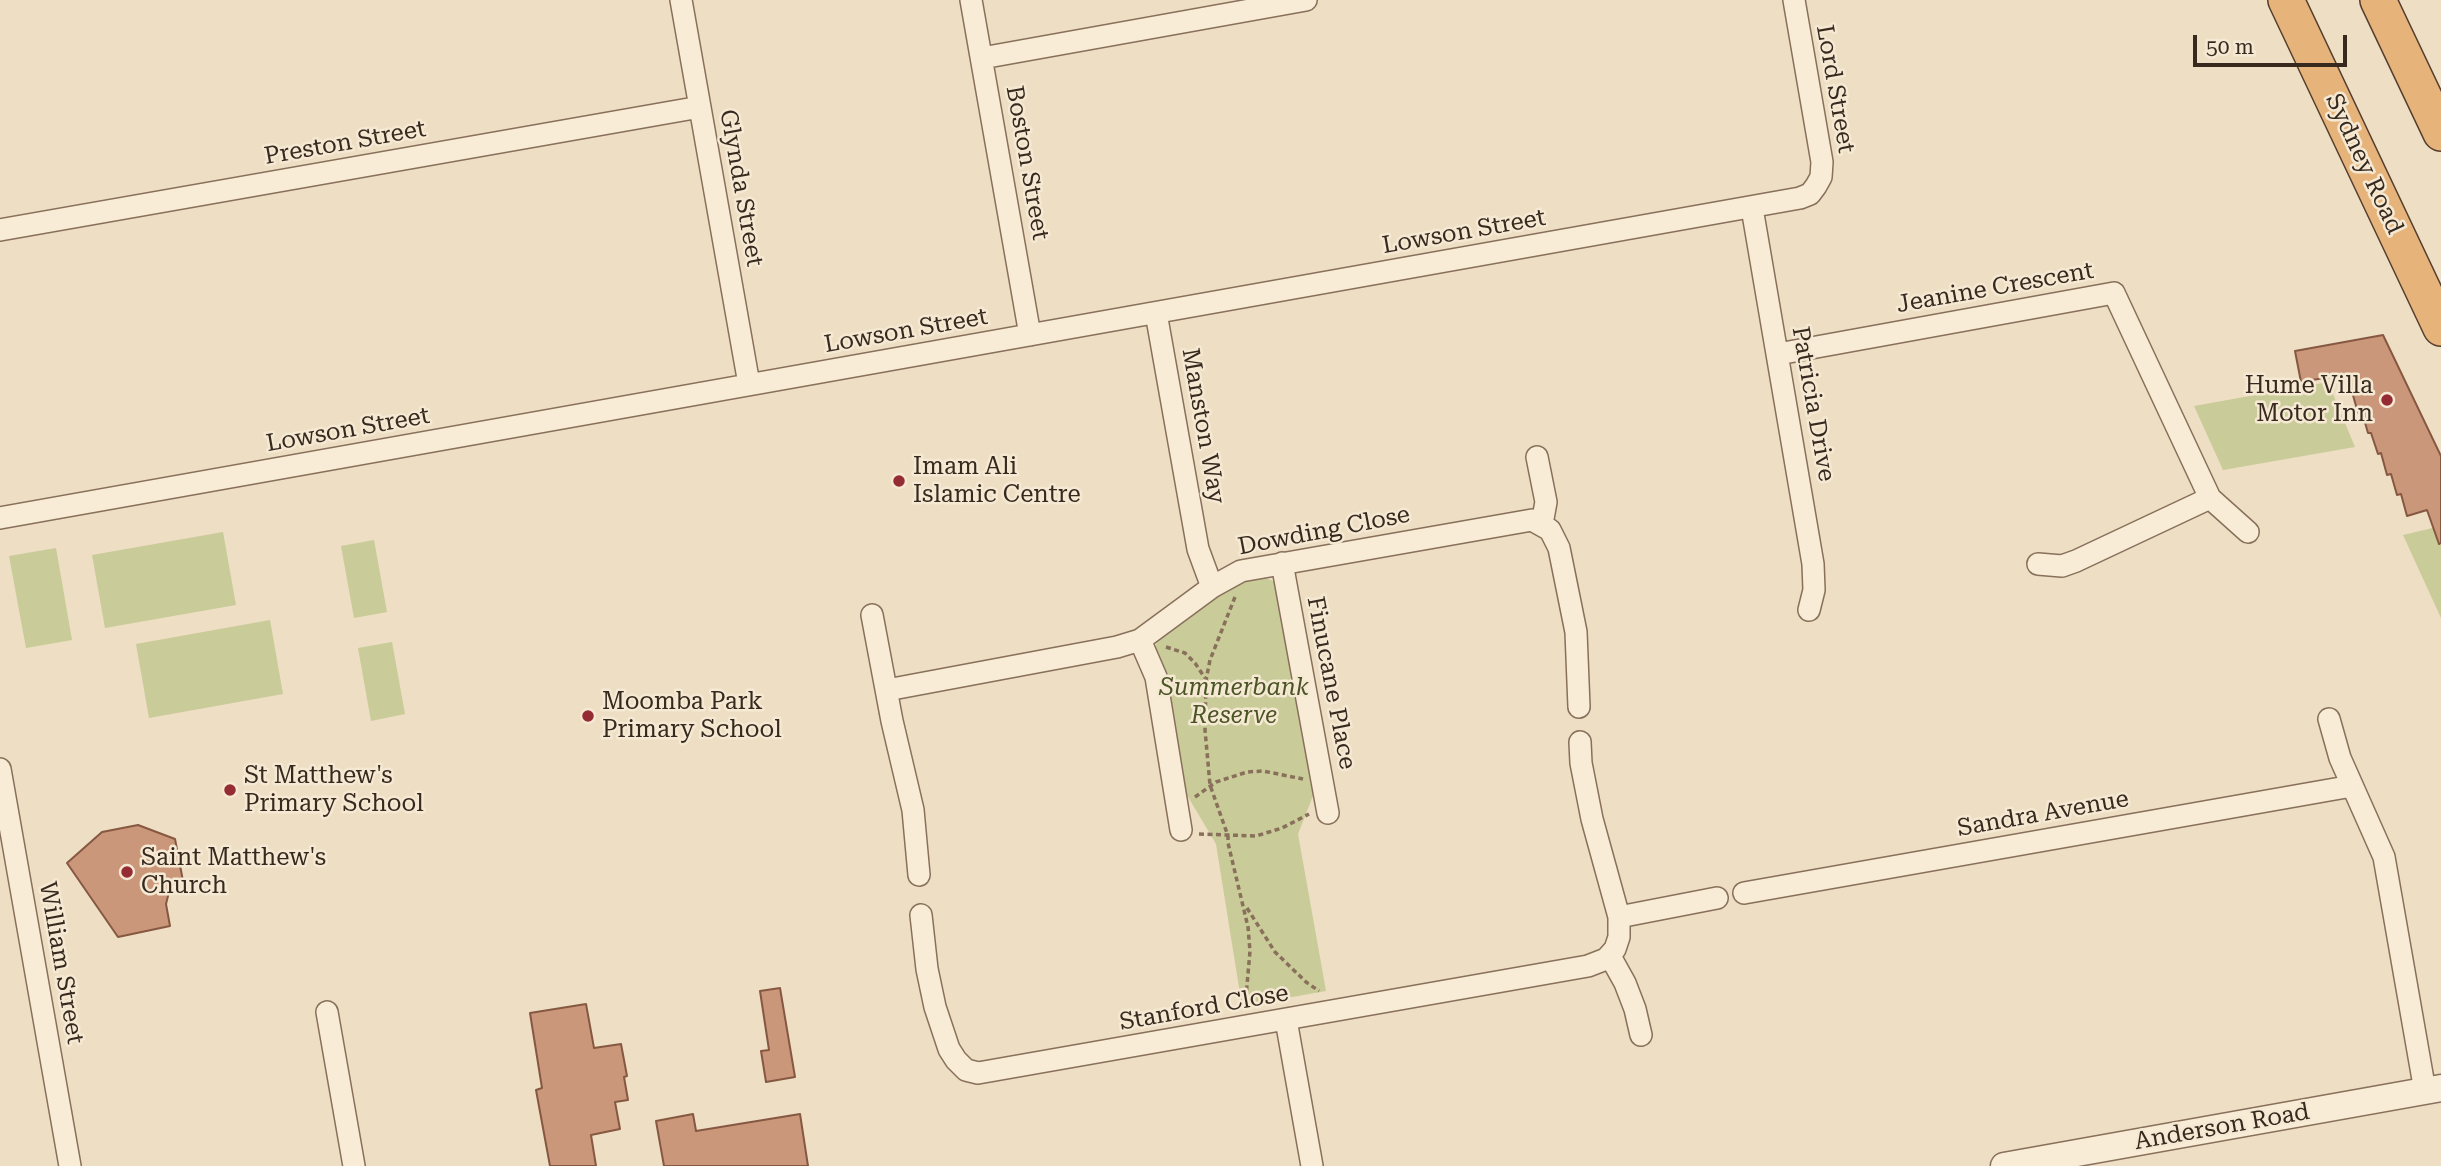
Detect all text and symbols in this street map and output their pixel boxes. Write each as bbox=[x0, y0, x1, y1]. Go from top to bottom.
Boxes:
scale bar bbox=[2196, 21, 2350, 65]
street label: Lord Street bbox=[1810, 23, 1860, 155]
text: 50 m bbox=[2206, 35, 2254, 59]
street label: Boston Street bbox=[999, 84, 1055, 242]
street label: Sydney Road bbox=[2319, 89, 2409, 239]
street label: Glynda Street bbox=[713, 107, 769, 269]
street label: Preston Street bbox=[262, 115, 428, 171]
street label: Lowson Street bbox=[1380, 203, 1548, 261]
street label: Jeanine Crescent bbox=[1894, 256, 2096, 320]
street label: Lowson Street bbox=[822, 302, 990, 360]
street label: Patricia Drive bbox=[1785, 324, 1841, 484]
street label: Manston Way bbox=[1175, 346, 1231, 506]
place label: Hume Villa Motor Inn bbox=[2245, 372, 2373, 428]
marker: Hume Villa Motor Inn bbox=[2379, 392, 2395, 408]
street label: Lowson Street bbox=[264, 401, 432, 459]
place label: Imam Ali Islamic Centre bbox=[913, 453, 1081, 509]
marker: Imam Ali Islamic Centre bbox=[891, 473, 907, 489]
street label: Dowding Close bbox=[1236, 500, 1412, 562]
street label: Finucane Place bbox=[1300, 594, 1362, 772]
park label: Summerbank Reserve bbox=[1159, 674, 1309, 730]
place label: Moomba Park Primary School bbox=[602, 688, 782, 744]
marker: Moomba Park Primary School bbox=[580, 708, 596, 724]
place label: St Matthew's Primary School bbox=[244, 762, 424, 818]
marker: St Matthew's Primary School bbox=[222, 782, 238, 798]
street label: Sandra Avenue bbox=[1955, 785, 2131, 843]
place label: Saint Matthew's Church bbox=[141, 844, 326, 900]
marker: Saint Matthew's Church bbox=[119, 864, 135, 880]
street label: William Street bbox=[33, 880, 89, 1046]
street label: Stanford Close bbox=[1117, 979, 1291, 1037]
street label: Anderson Road bbox=[2132, 1097, 2312, 1157]

